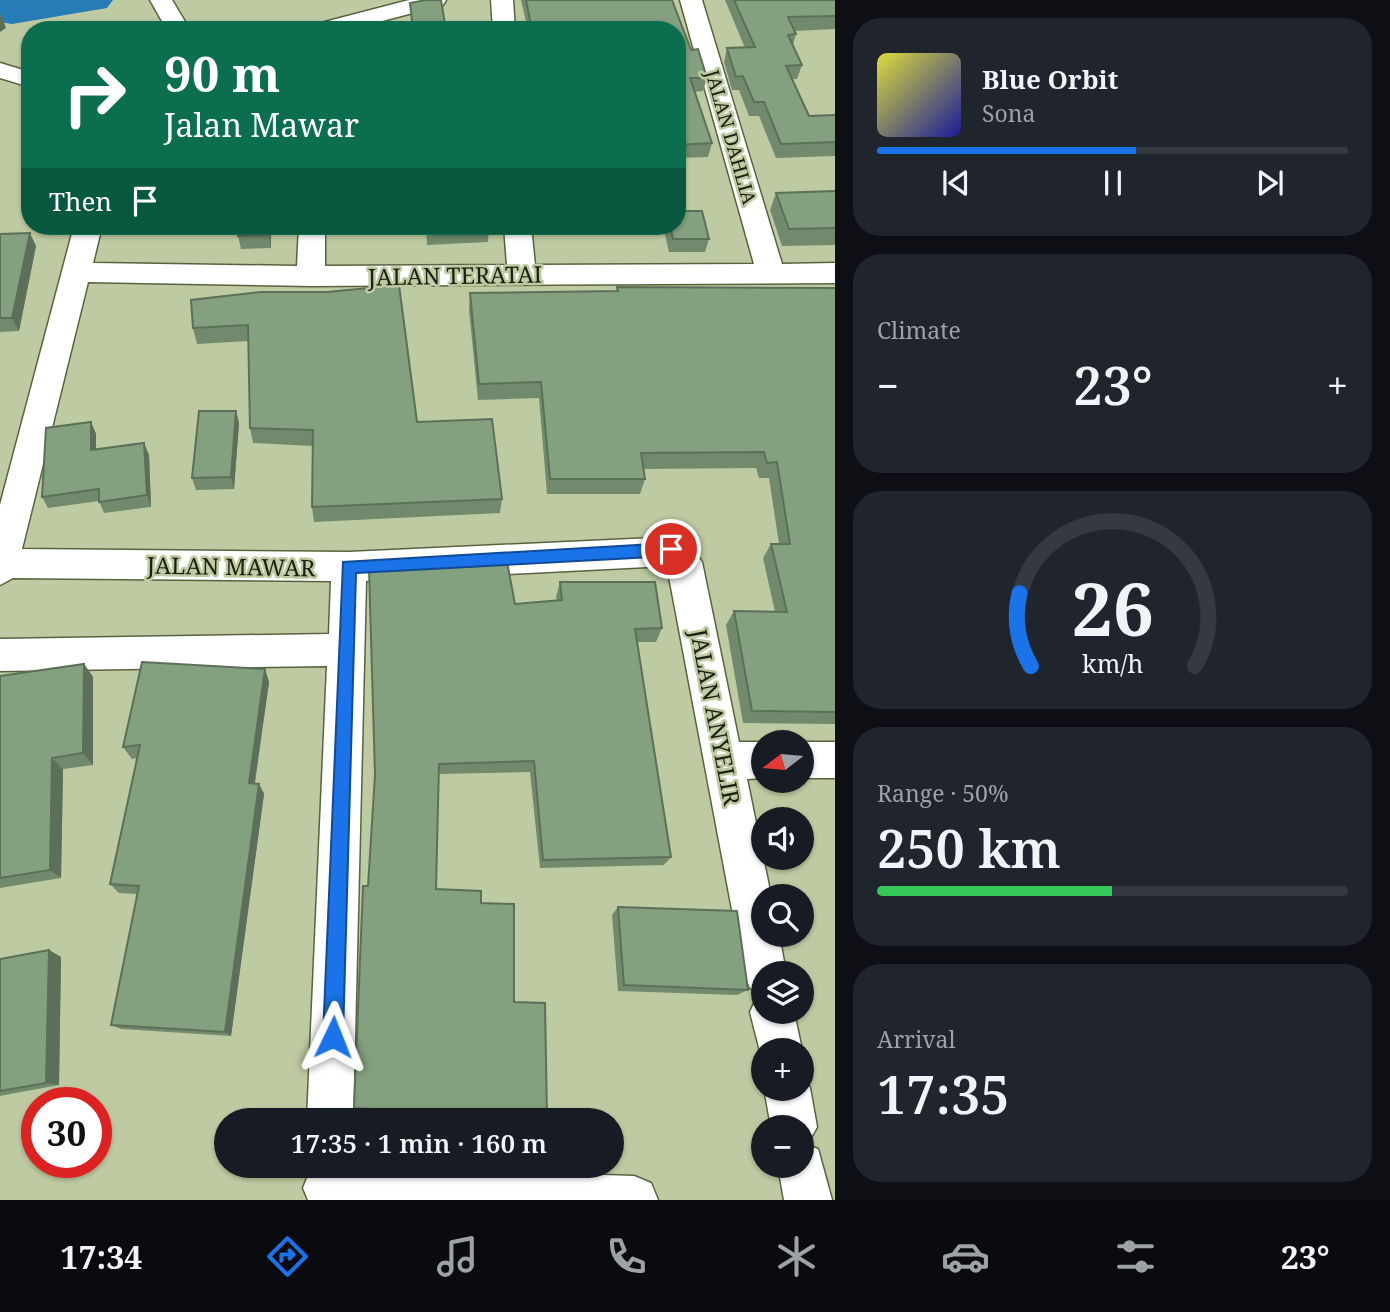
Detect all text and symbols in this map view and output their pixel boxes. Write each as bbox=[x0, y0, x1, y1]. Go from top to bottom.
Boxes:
text: 90 m bbox=[164, 40, 280, 106]
icon: right bbox=[49, 49, 140, 140]
text: Blue Orbit bbox=[982, 61, 1118, 97]
street label: JALAN DAHLIA bbox=[699, 66, 763, 208]
text: Sona bbox=[982, 97, 1036, 129]
text: Jalan Mawar bbox=[164, 103, 359, 146]
icon: previous bbox=[937, 164, 975, 202]
icon: pause bbox=[1094, 164, 1132, 202]
icon: next bbox=[1251, 164, 1289, 202]
icon: arrive bbox=[126, 182, 164, 220]
text: Then bbox=[49, 183, 112, 219]
street label: JALAN TERATAI bbox=[367, 257, 542, 293]
text: Climate bbox=[877, 314, 961, 346]
text: 23° bbox=[1073, 349, 1153, 420]
text: − bbox=[877, 359, 899, 411]
text: + bbox=[1327, 359, 1348, 411]
pin bbox=[641, 519, 701, 579]
icon: arrive bbox=[652, 530, 690, 568]
street label: JALAN MAWAR bbox=[146, 549, 316, 583]
text: 26 bbox=[1071, 558, 1154, 657]
street label: JALAN ANYELIR bbox=[683, 625, 749, 809]
text: km/h bbox=[1082, 646, 1143, 680]
north arrow bbox=[751, 730, 814, 793]
map controls bbox=[751, 730, 814, 1178]
text: Range · 50% bbox=[877, 777, 1009, 809]
button: sound bbox=[751, 807, 814, 870]
text: 250 km bbox=[877, 812, 1061, 883]
button: search bbox=[751, 884, 814, 947]
button: layers bbox=[751, 961, 814, 1024]
position arrow bbox=[296, 1000, 370, 1074]
text: Arrival bbox=[877, 1023, 956, 1055]
button: + bbox=[751, 1038, 814, 1101]
text: 17:35 bbox=[877, 1058, 1010, 1129]
speed limit sign: 30 bbox=[21, 1087, 112, 1178]
button: − bbox=[751, 1115, 814, 1178]
text: 17:35 · 1 min · 160 m bbox=[291, 1125, 547, 1161]
icon: directions bbox=[263, 1232, 312, 1281]
icon: music bbox=[433, 1232, 482, 1281]
icon: phone bbox=[602, 1232, 651, 1281]
icon: climate bbox=[772, 1232, 821, 1281]
icon: car bbox=[941, 1232, 990, 1281]
icon: filters bbox=[1111, 1232, 1160, 1281]
text: 17:34 bbox=[60, 1235, 142, 1278]
text: 23° bbox=[1281, 1235, 1330, 1278]

